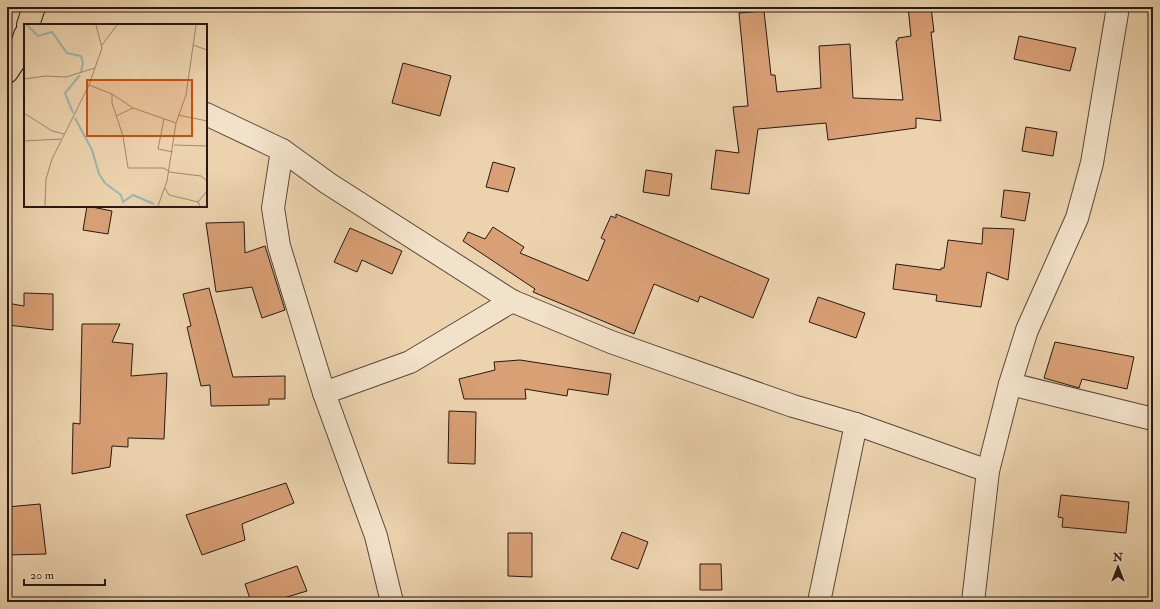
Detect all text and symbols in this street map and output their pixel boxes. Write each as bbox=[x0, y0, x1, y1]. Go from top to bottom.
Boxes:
inset map bbox=[24, 24, 207, 207]
north arrow bbox=[1098, 547, 1138, 587]
text: N bbox=[1112, 551, 1124, 564]
scale bar bbox=[24, 561, 105, 587]
text: 20 m bbox=[30, 568, 55, 583]

